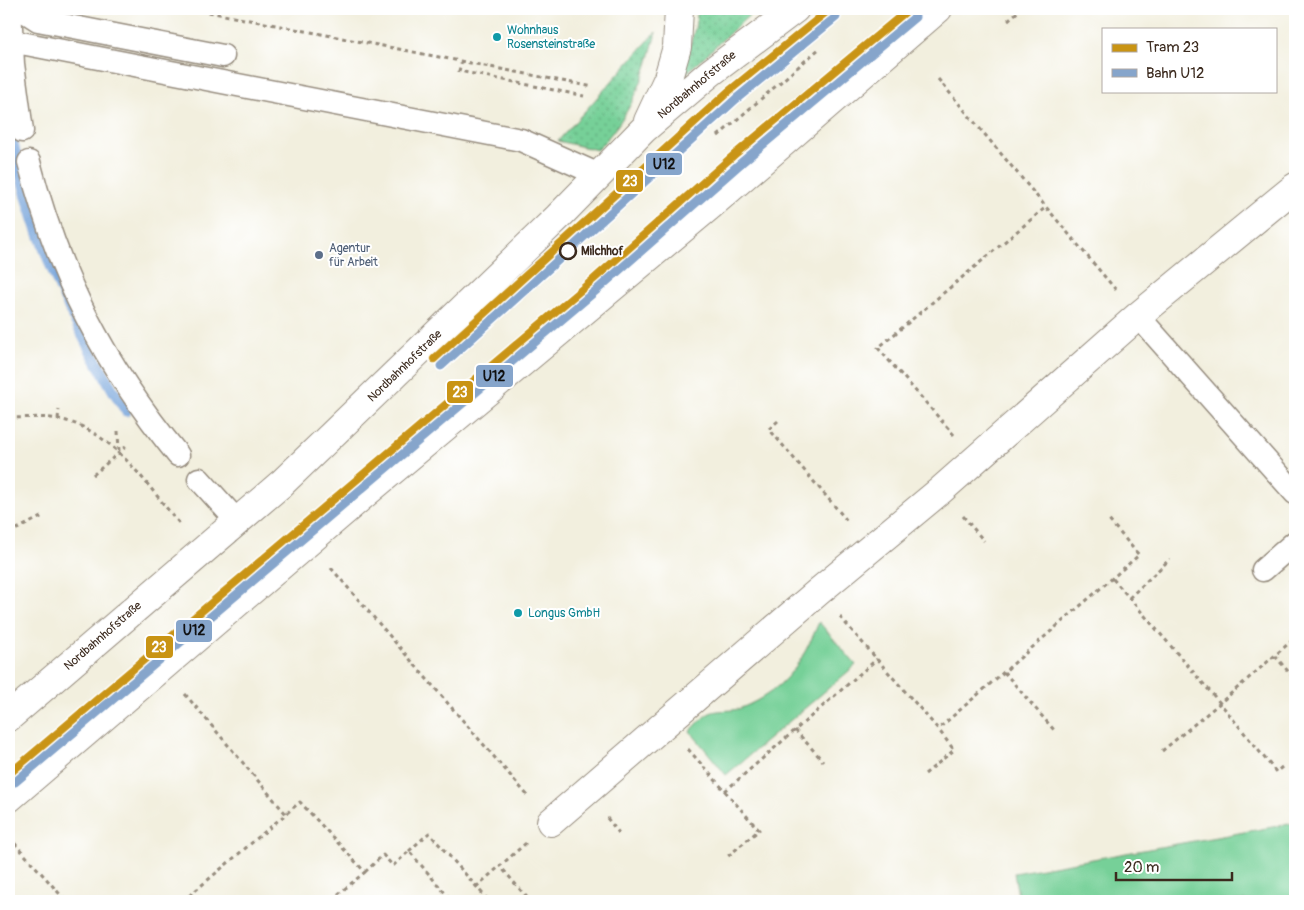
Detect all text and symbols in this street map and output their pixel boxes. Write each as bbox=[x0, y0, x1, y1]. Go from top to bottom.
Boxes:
place label: Wohnhaus Rosensteinstraße bbox=[507, 23, 595, 52]
legend bbox=[1102, 28, 1276, 92]
marker: Wohnhaus Rosensteinstraße bbox=[491, 31, 503, 43]
text: Tram 23 bbox=[1146, 38, 1199, 57]
street label: Nordbahnhofstraße bbox=[655, 48, 739, 122]
text: Bahn U12 bbox=[1146, 64, 1204, 83]
line badge: U12 bbox=[645, 152, 683, 176]
text: U12 bbox=[653, 156, 675, 173]
line badge: 23 bbox=[615, 169, 644, 193]
text: 23 bbox=[622, 173, 638, 190]
place label: Agentur für Arbeit bbox=[329, 241, 378, 270]
marker: Milchhof bbox=[559, 242, 577, 260]
place label: Milchhof bbox=[581, 244, 623, 259]
marker: Agentur für Arbeit bbox=[313, 249, 325, 261]
street label: Nordbahnhofstraße bbox=[365, 327, 445, 405]
line badge: U12 bbox=[475, 364, 514, 388]
text: U12 bbox=[483, 368, 505, 385]
line badge: 23 bbox=[446, 380, 474, 404]
text: 23 bbox=[452, 384, 468, 401]
street label: Nordbahnhofstraße bbox=[61, 598, 145, 674]
place label: Longus GmbH bbox=[528, 606, 600, 621]
marker: Longus GmbH bbox=[512, 607, 524, 619]
line badge: U12 bbox=[175, 619, 213, 643]
text: U12 bbox=[183, 622, 205, 639]
line badge: 23 bbox=[145, 635, 174, 659]
text: 23 bbox=[151, 639, 167, 656]
scale bar bbox=[1116, 850, 1233, 882]
text: 20 m bbox=[1124, 858, 1159, 877]

